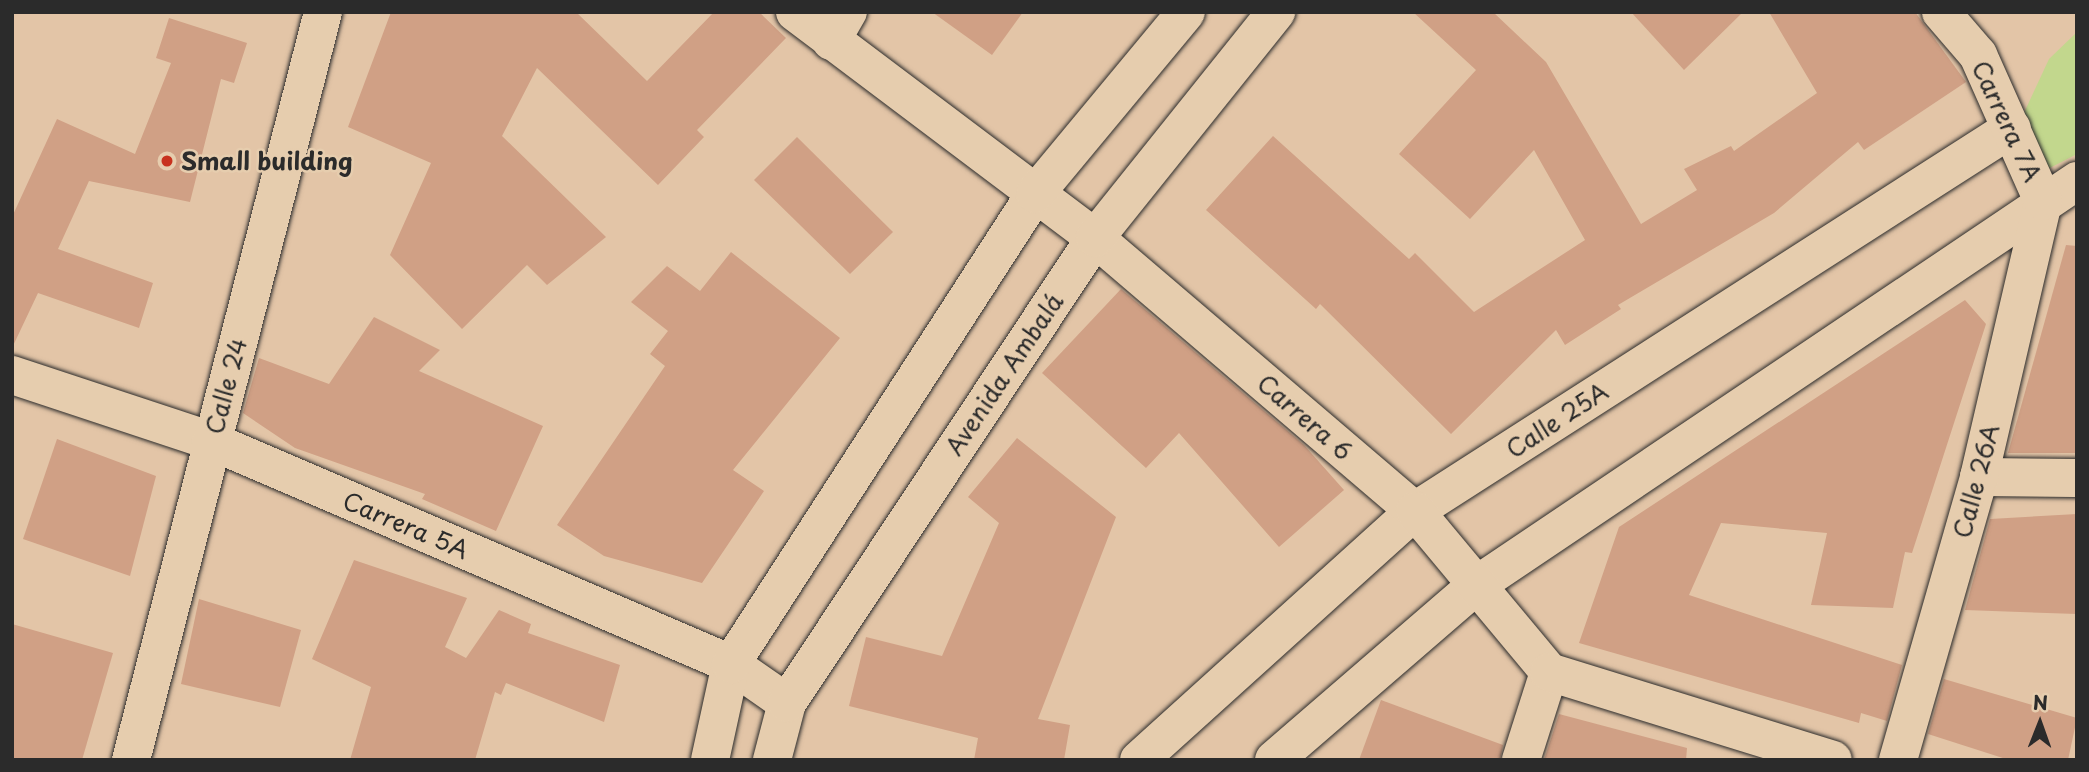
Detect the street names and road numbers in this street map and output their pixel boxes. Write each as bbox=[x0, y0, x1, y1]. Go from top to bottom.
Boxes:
street label: Carrera 7A bbox=[1966, 56, 2048, 186]
street label: Avenida Ambalá bbox=[939, 288, 1069, 460]
street label: Calle 24 bbox=[199, 335, 253, 437]
street label: Carrera 6 bbox=[1252, 368, 1358, 466]
street label: Calle 25A bbox=[1500, 376, 1614, 464]
street label: Calle 26A bbox=[1947, 420, 2005, 542]
street label: Carrera 5A bbox=[339, 486, 473, 564]

